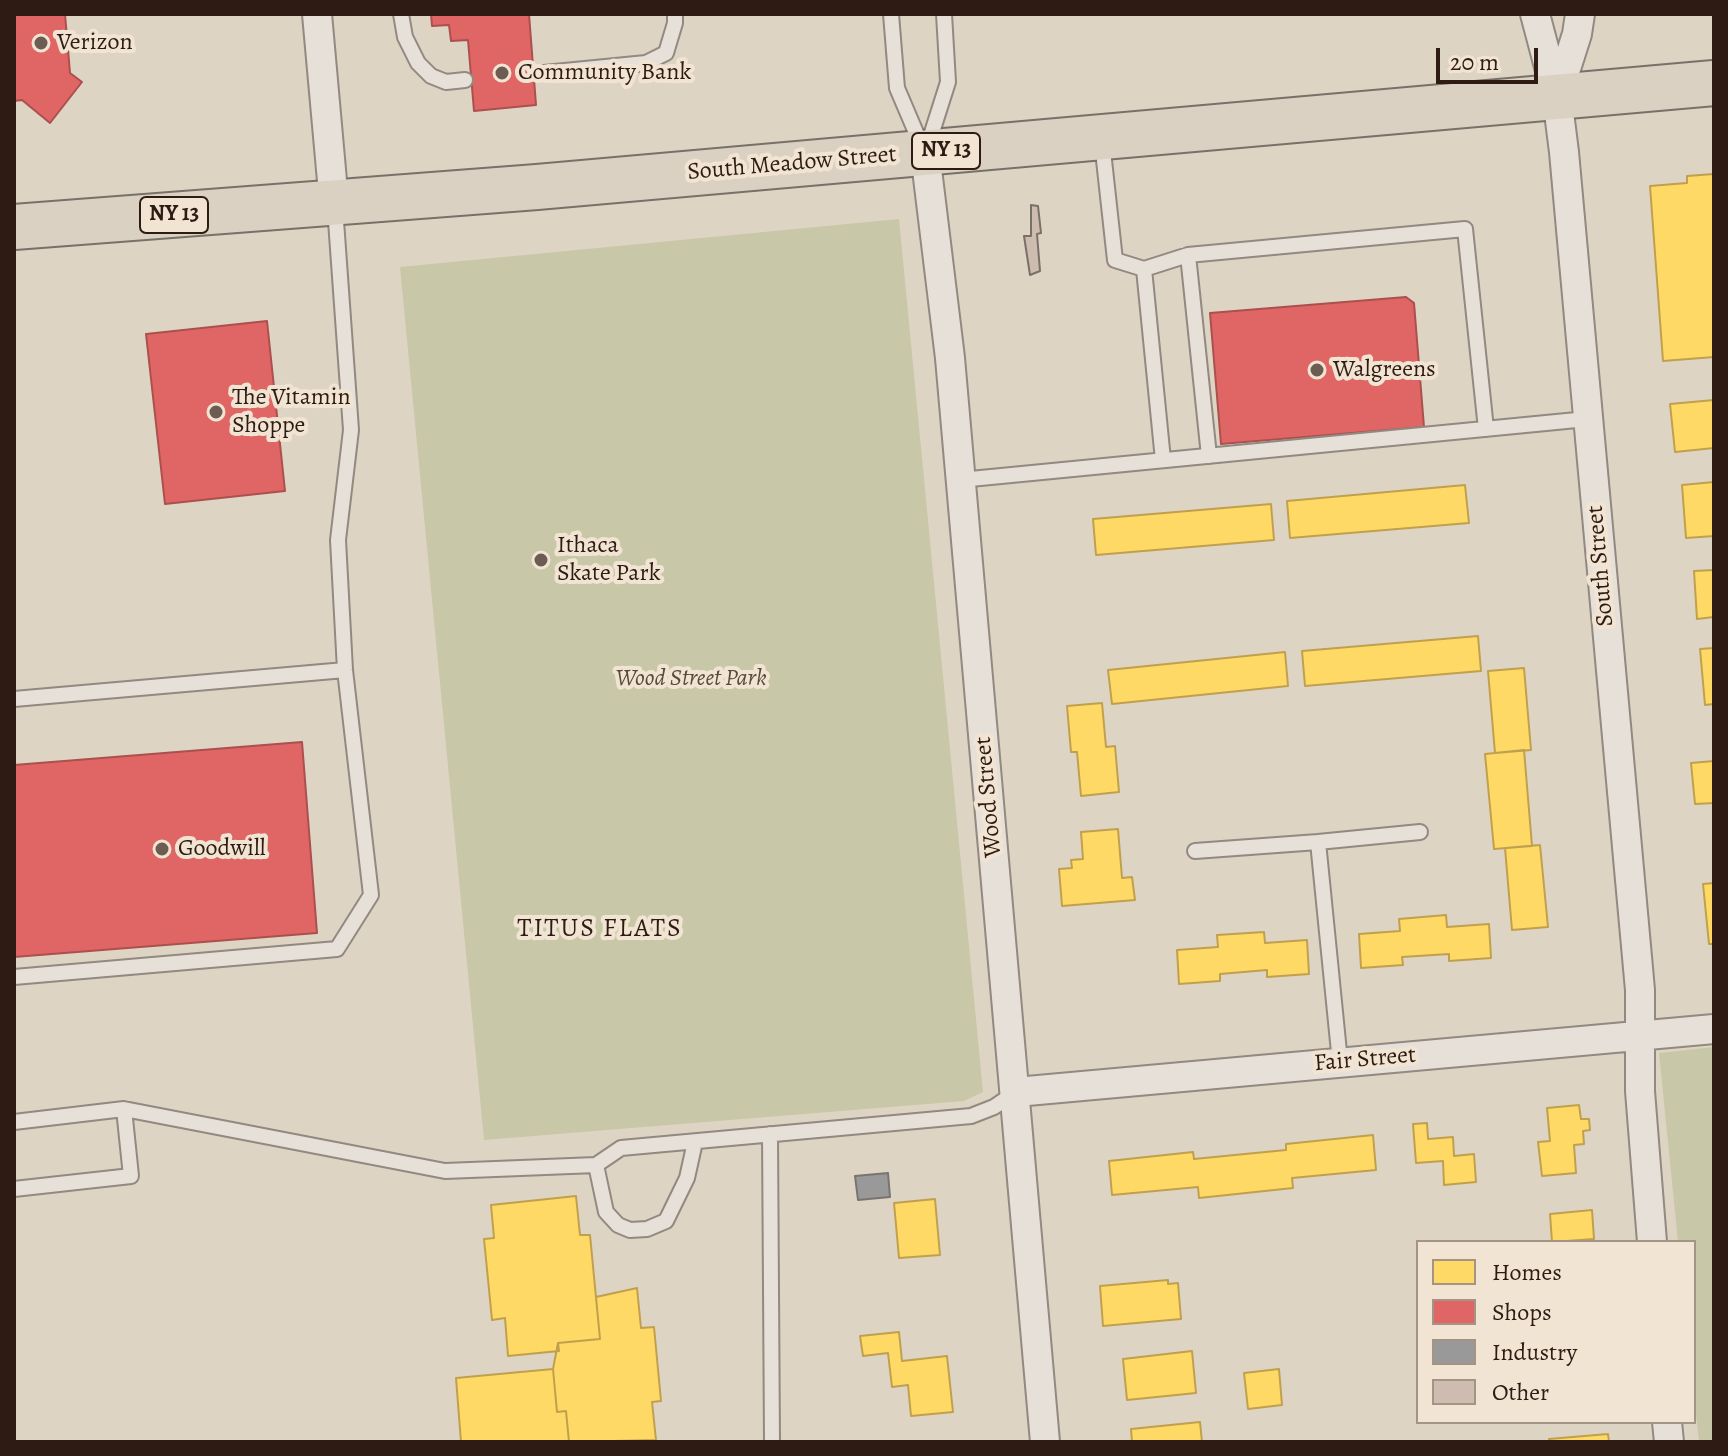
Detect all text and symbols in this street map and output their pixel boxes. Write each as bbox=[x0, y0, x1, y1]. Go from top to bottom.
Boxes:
place label: Verizon bbox=[57, 29, 133, 57]
scale bar bbox=[1440, 32, 1542, 82]
marker: Verizon bbox=[32, 34, 50, 52]
text: 20 m bbox=[1450, 46, 1499, 78]
place label: Community Bank bbox=[518, 59, 691, 87]
marker: Community Bank bbox=[493, 64, 511, 82]
road number: NY 13 bbox=[912, 133, 980, 169]
street label: South Meadow Street bbox=[686, 141, 898, 187]
road number: NY 13 bbox=[140, 197, 208, 233]
place label: Walgreens bbox=[1333, 356, 1436, 384]
marker: Walgreens bbox=[1308, 361, 1326, 379]
place label: The Vitamin Shoppe bbox=[232, 384, 351, 440]
marker: The Vitamin Shoppe bbox=[207, 403, 225, 421]
street label: South Street bbox=[1581, 504, 1621, 628]
place label: Ithaca Skate Park bbox=[557, 532, 661, 588]
marker: Ithaca Skate Park bbox=[532, 551, 550, 569]
park label: Wood Street Park bbox=[615, 665, 767, 693]
street label: Wood Street bbox=[969, 735, 1009, 859]
place label: Goodwill bbox=[178, 835, 266, 863]
marker: Goodwill bbox=[153, 840, 171, 858]
district label: TITUS FLATS bbox=[517, 914, 683, 946]
street label: Fair Street bbox=[1313, 1041, 1417, 1079]
legend bbox=[1416, 1240, 1696, 1424]
text: Homes bbox=[1492, 1256, 1562, 1288]
text: Shops bbox=[1492, 1296, 1552, 1328]
text: Industry bbox=[1492, 1336, 1577, 1368]
text: Other bbox=[1492, 1376, 1549, 1408]

